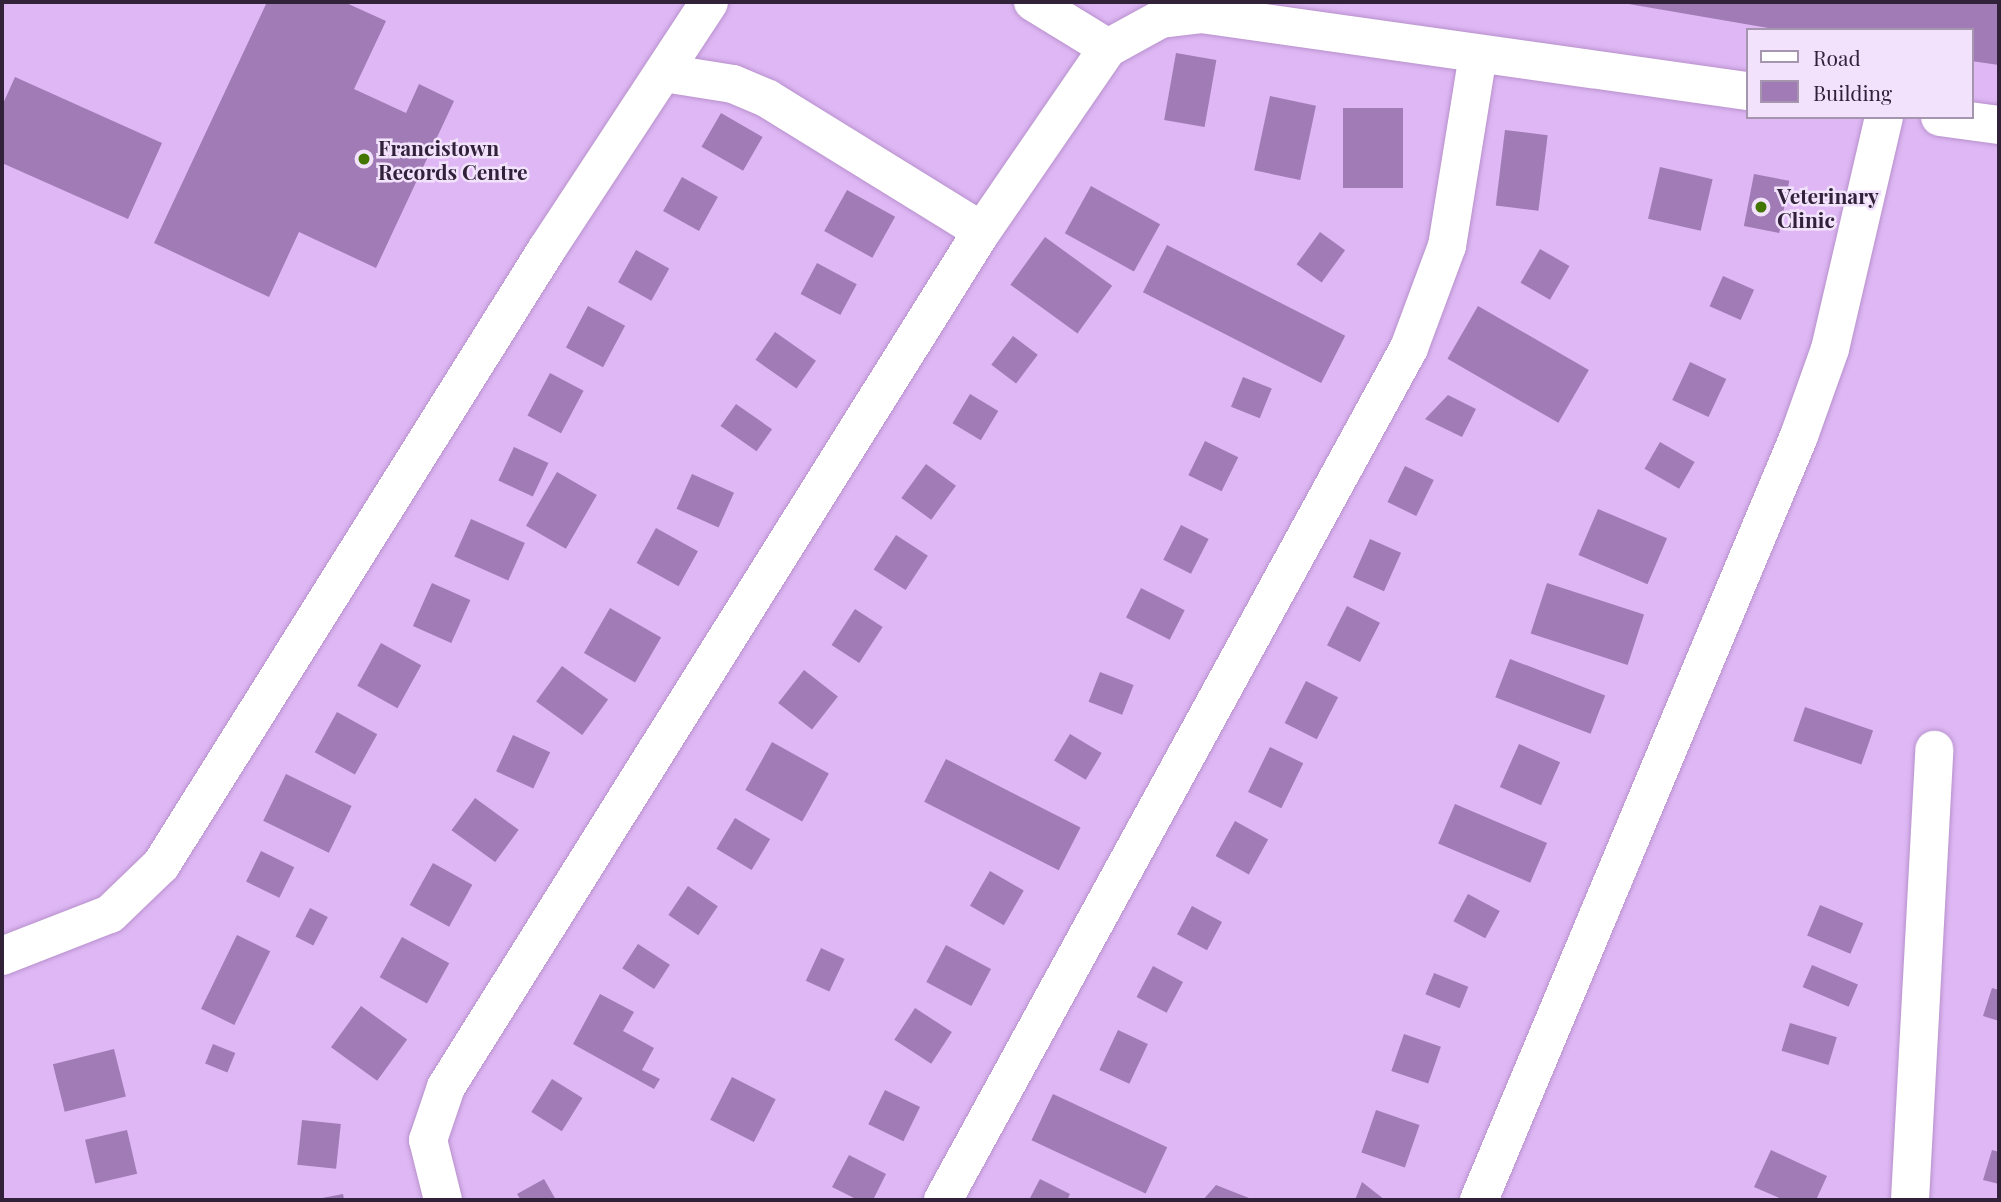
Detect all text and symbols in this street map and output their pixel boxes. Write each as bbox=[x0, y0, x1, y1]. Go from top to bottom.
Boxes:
legend bbox=[1745, 28, 1973, 119]
text: Road bbox=[1813, 43, 1861, 71]
text: Building bbox=[1813, 78, 1892, 106]
place label: Francistown Records Centre bbox=[378, 134, 528, 184]
marker: Francistown Records Centre bbox=[356, 151, 372, 167]
place label: Veterinary Clinic bbox=[1777, 182, 1879, 232]
marker: Veterinary Clinic bbox=[1751, 197, 1771, 217]

